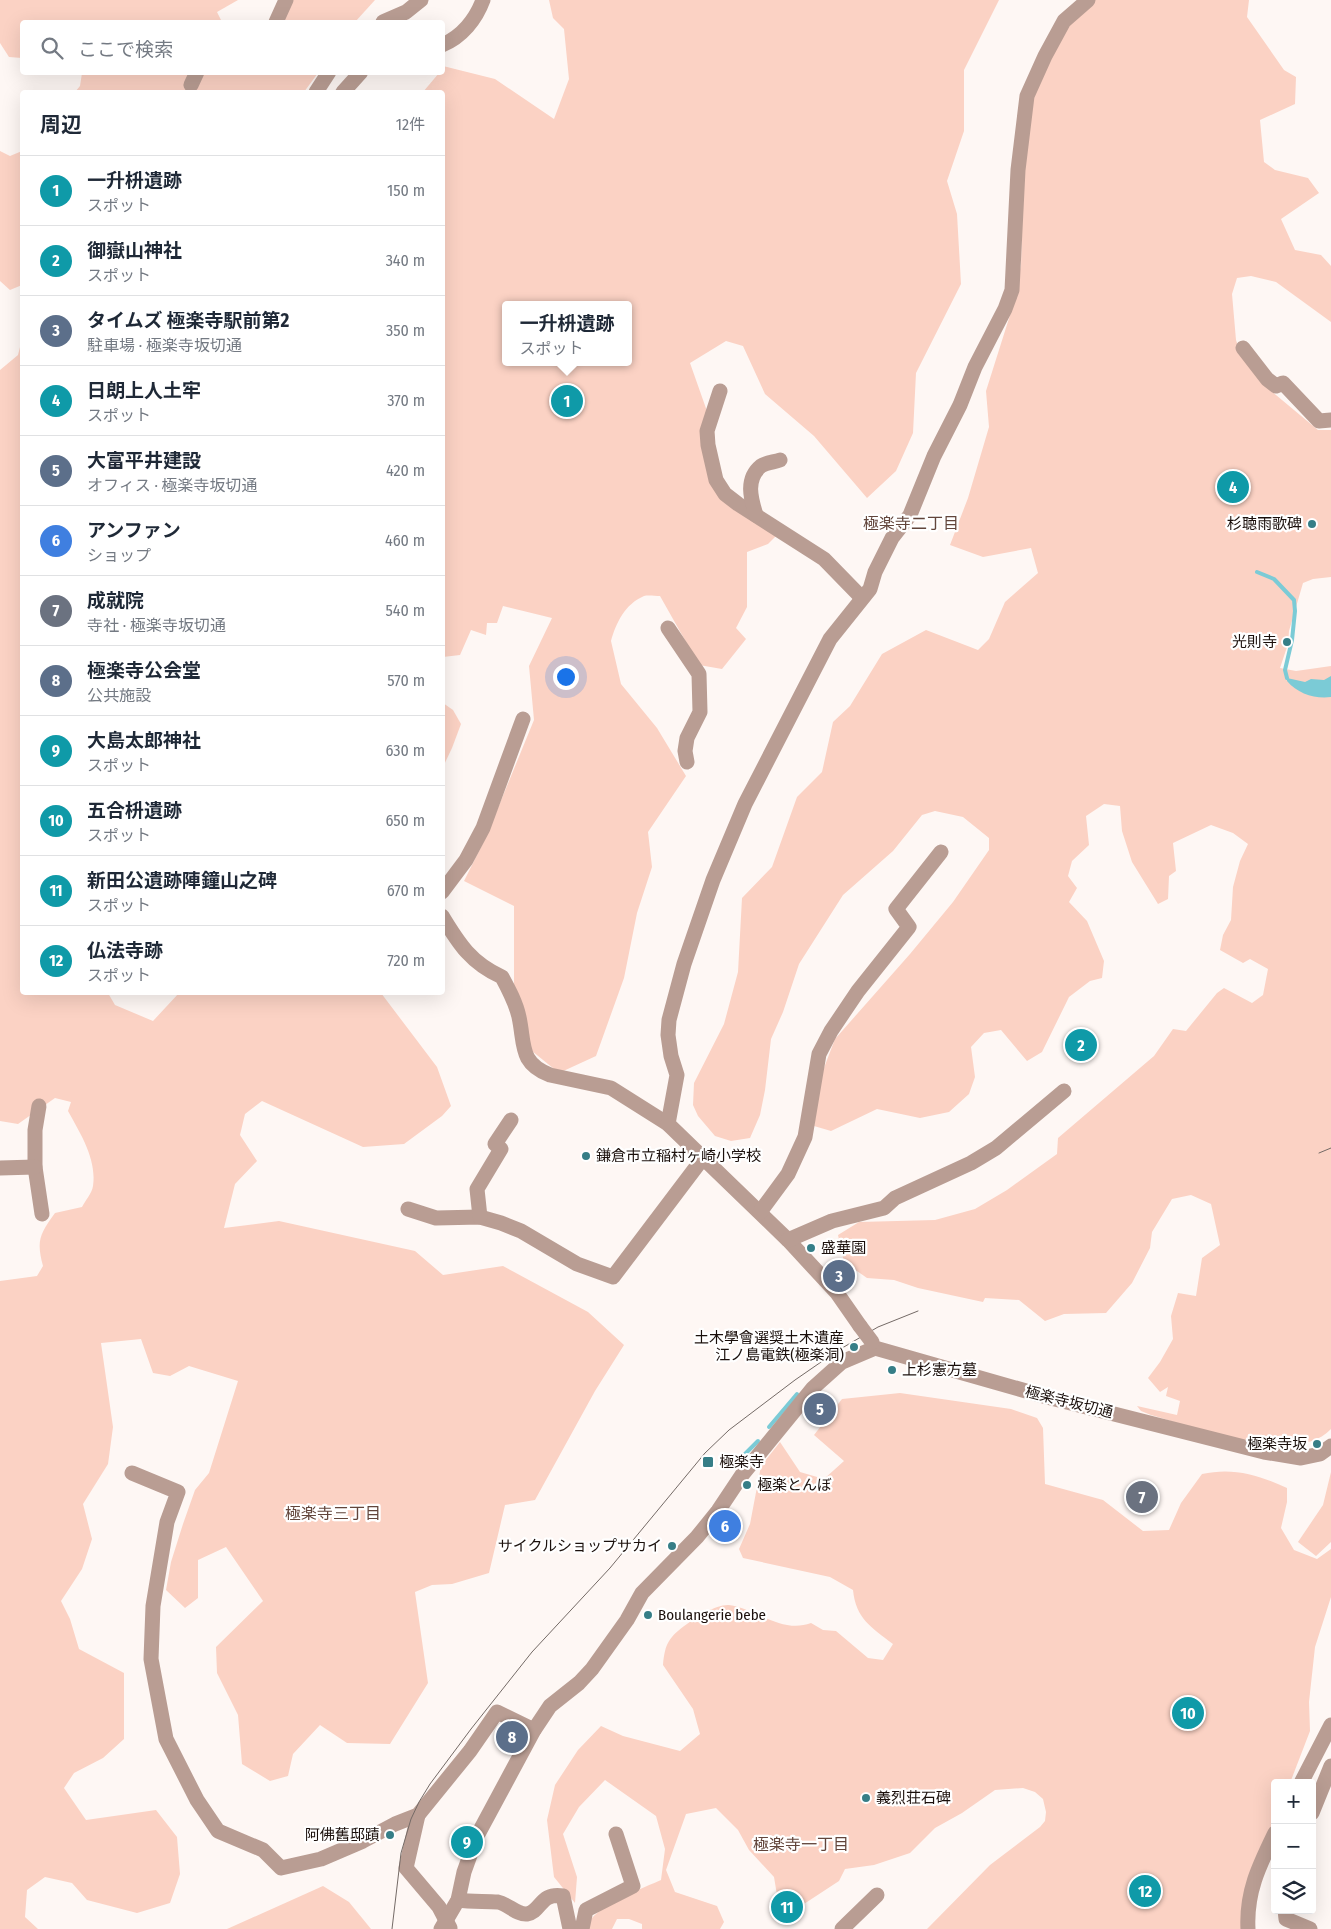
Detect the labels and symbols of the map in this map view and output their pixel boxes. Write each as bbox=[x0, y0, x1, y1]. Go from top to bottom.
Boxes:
pin: 1 bbox=[551, 382, 583, 420]
pin: 4 bbox=[1217, 468, 1249, 506]
district label: 極楽寺二丁目 bbox=[863, 514, 959, 533]
place label: 杉聴雨歌碑 bbox=[1227, 515, 1302, 533]
marker: 杉聴雨歌碑 bbox=[1306, 518, 1318, 530]
place label: 光則寺 bbox=[1232, 633, 1277, 651]
marker: 光則寺 bbox=[1281, 636, 1293, 648]
your location bbox=[553, 664, 579, 690]
pin: 2 bbox=[1065, 1026, 1097, 1064]
place label: 鎌倉市立稲村ヶ崎小学校 bbox=[596, 1147, 761, 1165]
marker: 鎌倉市立稲村ヶ崎小学校 bbox=[580, 1150, 592, 1162]
place label: 盛華園 bbox=[821, 1239, 866, 1257]
marker: 盛華園 bbox=[805, 1242, 817, 1254]
pin: 3 bbox=[823, 1257, 855, 1295]
place label: 土木學會選奨土木遺産 江ノ島電鉄(極楽洞) bbox=[694, 1329, 844, 1364]
marker: 土木學會選奨土木遺産 江ノ島電鉄(極楽洞) bbox=[848, 1341, 860, 1353]
place label: 上杉憲方墓 bbox=[902, 1361, 977, 1379]
marker: 上杉憲方墓 bbox=[886, 1364, 898, 1376]
street label: 極楽寺坂切通 bbox=[1023, 1382, 1115, 1422]
pin: 5 bbox=[804, 1390, 836, 1428]
place label: 極楽寺坂 bbox=[1247, 1435, 1307, 1453]
marker: 極楽寺坂 bbox=[1311, 1438, 1323, 1450]
place label: 極楽寺 bbox=[719, 1453, 764, 1471]
marker: 極楽寺 bbox=[701, 1455, 715, 1469]
place label: 極楽とんぼ bbox=[757, 1476, 832, 1494]
pin: 7 bbox=[1126, 1478, 1158, 1516]
marker: 極楽とんぼ bbox=[741, 1479, 753, 1491]
district label: 極楽寺三丁目 bbox=[285, 1504, 381, 1523]
pin: 6 bbox=[709, 1507, 741, 1545]
place label: サイクルショップサカイ bbox=[498, 1537, 662, 1555]
marker: サイクルショップサカイ bbox=[666, 1540, 678, 1552]
place label: Boulangerie bebe bbox=[658, 1606, 766, 1624]
marker: Boulangerie bebe bbox=[642, 1609, 654, 1621]
pin: 10 bbox=[1172, 1694, 1204, 1732]
pin: 8 bbox=[496, 1718, 528, 1756]
place label: 義烈荘石碑 bbox=[876, 1789, 951, 1807]
marker: 義烈荘石碑 bbox=[860, 1792, 872, 1804]
pin: 9 bbox=[451, 1823, 483, 1861]
place label: 阿佛舊邸蹟 bbox=[305, 1826, 380, 1844]
marker: 阿佛舊邸蹟 bbox=[384, 1829, 396, 1841]
district label: 極楽寺一丁目 bbox=[753, 1835, 849, 1854]
pin: 12 bbox=[1129, 1872, 1161, 1910]
pin: 11 bbox=[771, 1888, 803, 1926]

